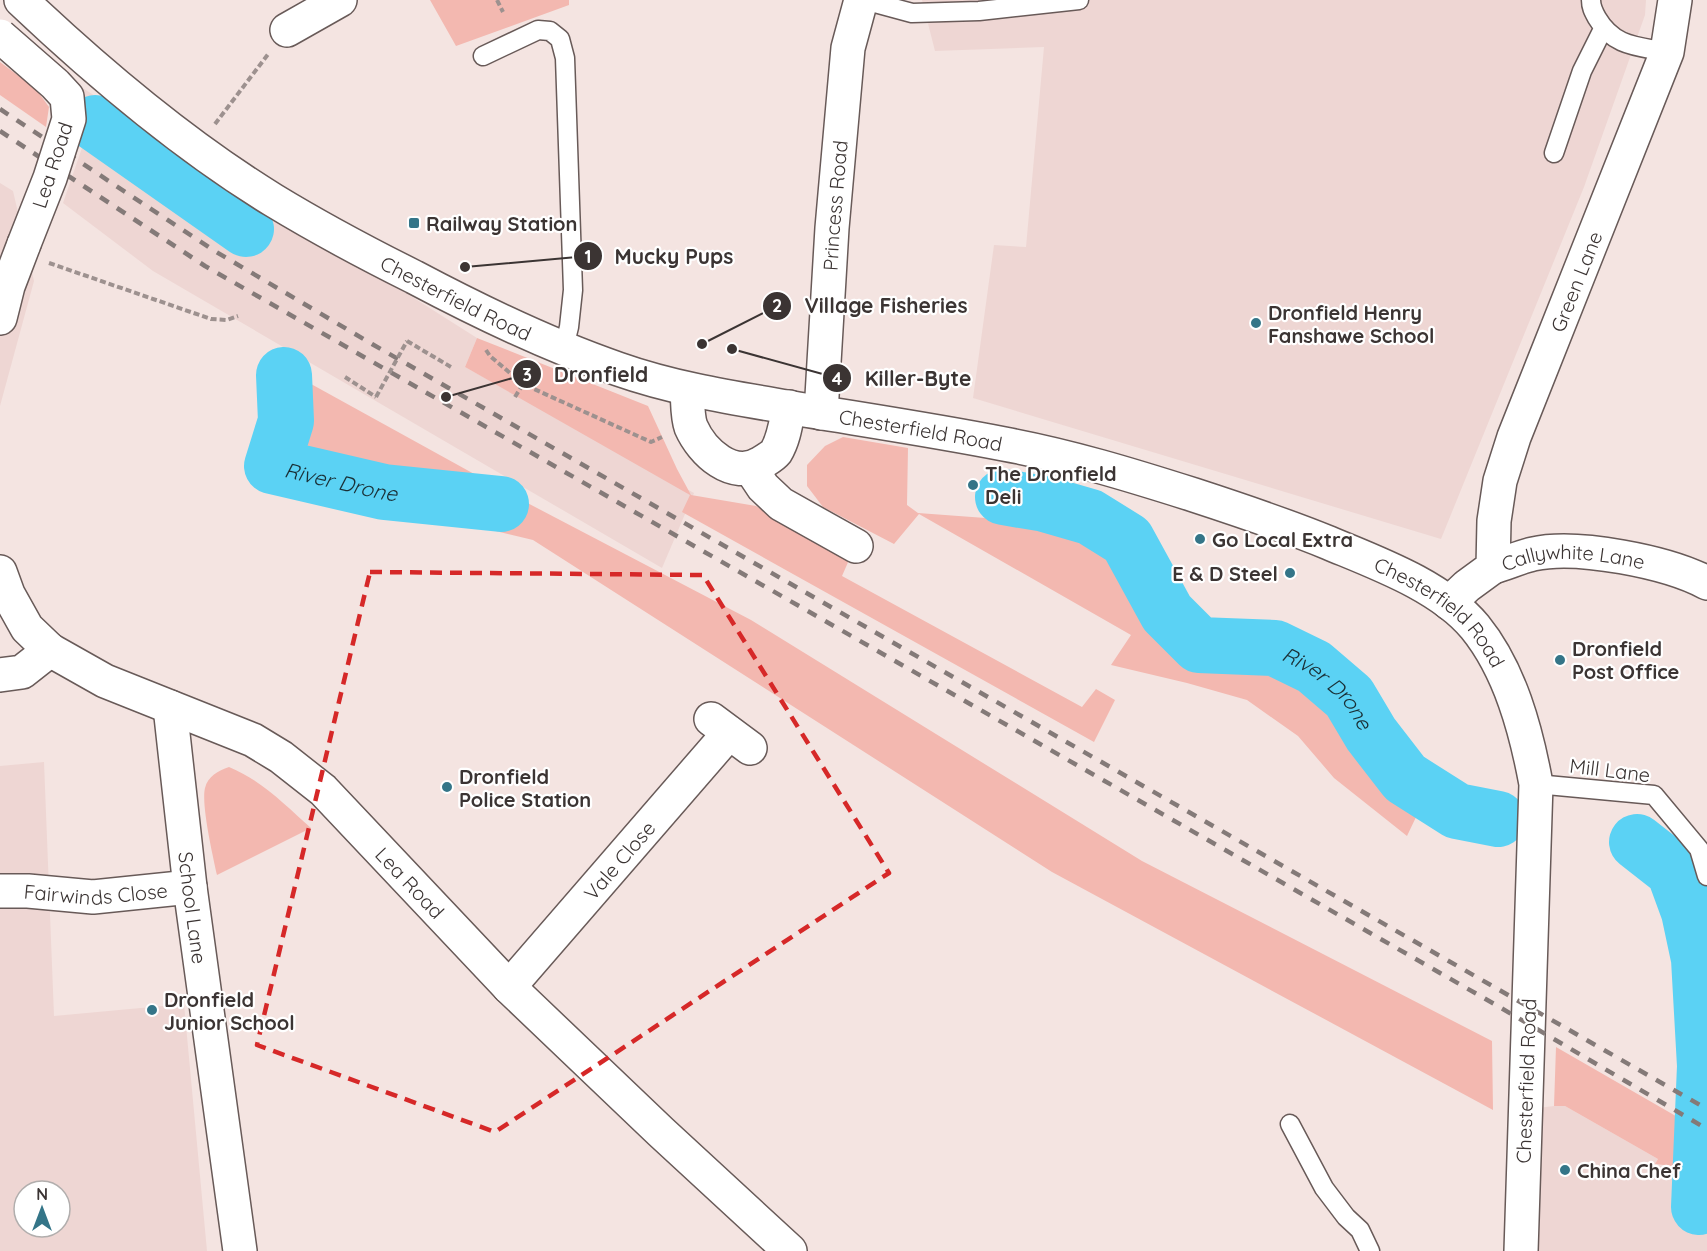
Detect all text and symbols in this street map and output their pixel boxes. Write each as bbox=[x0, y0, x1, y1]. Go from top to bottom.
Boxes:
street label: Lea Road bbox=[26, 119, 78, 211]
street label: Princess Road bbox=[817, 139, 852, 272]
place label: Railway Station bbox=[426, 211, 578, 236]
marker: Railway Station bbox=[407, 216, 421, 230]
street label: Green Lane bbox=[1545, 227, 1607, 336]
callout: Mucky Pups bbox=[573, 237, 746, 276]
text: Mucky Pups bbox=[615, 243, 733, 269]
text: 1 bbox=[584, 245, 592, 268]
street label: Chesterfield Road bbox=[377, 250, 535, 346]
callout: Village Fisheries bbox=[762, 286, 979, 325]
text: Village Fisheries bbox=[804, 292, 968, 318]
text: 2 bbox=[772, 294, 782, 317]
place label: Dronfield Henry Fanshawe School bbox=[1268, 300, 1434, 348]
marker: Dronfield Henry Fanshawe School bbox=[1249, 316, 1263, 330]
callout: Dronfield bbox=[512, 355, 660, 394]
callout: Killer-Byte bbox=[822, 359, 983, 398]
text: Dronfield bbox=[554, 361, 648, 387]
text: 3 bbox=[522, 363, 532, 386]
text: Killer-Byte bbox=[865, 365, 971, 391]
text: 4 bbox=[832, 367, 843, 390]
street label: Chesterfield Road bbox=[837, 403, 1005, 456]
water label: River Drone bbox=[282, 456, 400, 506]
place label: The Dronfield Deli bbox=[985, 461, 1117, 509]
marker: The Dronfield Deli bbox=[966, 478, 980, 492]
place label: Go Local Extra bbox=[1212, 527, 1353, 552]
marker: Go Local Extra bbox=[1193, 532, 1207, 546]
street label: Callywhite Lane bbox=[1498, 539, 1647, 576]
street label: Chesterfield Road bbox=[1371, 551, 1511, 671]
place label: E & D Steel bbox=[1172, 561, 1278, 586]
marker: E & D Steel bbox=[1283, 566, 1297, 580]
place label: Dronfield Post Office bbox=[1572, 636, 1679, 684]
water label: River Drone bbox=[1278, 641, 1379, 735]
marker: Dronfield Post Office bbox=[1553, 653, 1567, 667]
street label: Mill Lane bbox=[1568, 753, 1652, 787]
place label: Dronfield Police Station bbox=[459, 764, 591, 812]
marker: Dronfield Police Station bbox=[440, 780, 454, 794]
street label: Vale Close bbox=[578, 815, 660, 905]
street label: Lea Road bbox=[371, 841, 450, 924]
street label: School Lane bbox=[174, 850, 213, 965]
street label: Fairwinds Close bbox=[23, 877, 169, 910]
place label: Dronfield Junior School bbox=[164, 987, 295, 1035]
street label: Chesterfield Road bbox=[1511, 998, 1541, 1164]
marker: Dronfield Junior School bbox=[145, 1003, 159, 1017]
place label: China Chef bbox=[1577, 1158, 1681, 1183]
marker: China Chef bbox=[1558, 1163, 1572, 1177]
north arrow bbox=[12, 1179, 72, 1239]
text: N bbox=[36, 1184, 48, 1204]

